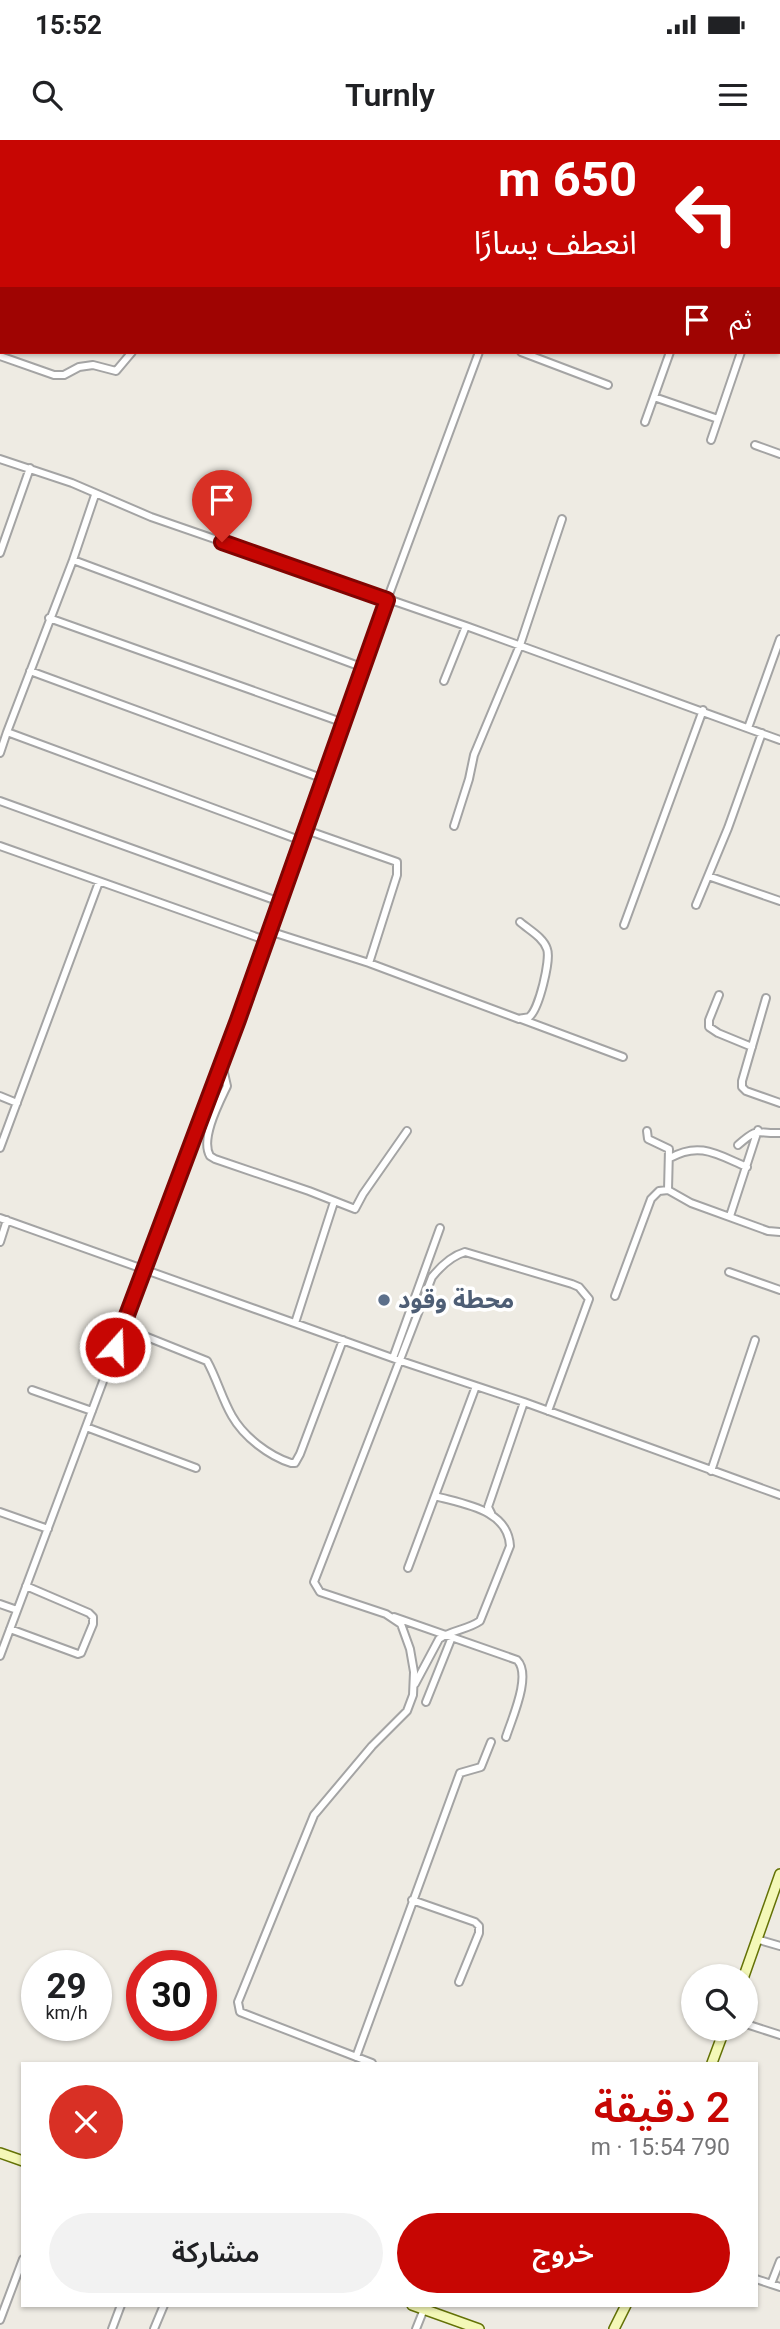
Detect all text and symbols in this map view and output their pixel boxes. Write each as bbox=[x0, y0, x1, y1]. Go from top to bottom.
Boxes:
text: 15:52 bbox=[35, 10, 102, 40]
icon: search bbox=[28, 76, 66, 114]
text: Turnly bbox=[345, 76, 435, 114]
icon: menu bbox=[714, 76, 752, 114]
text: 650 m bbox=[498, 151, 637, 208]
icon: left bbox=[661, 168, 752, 259]
text: انعطف يسارًا bbox=[474, 224, 637, 262]
icon: arrive bbox=[678, 301, 716, 339]
text: ثم bbox=[730, 305, 752, 335]
pin bbox=[192, 470, 252, 542]
icon: arrive bbox=[203, 481, 241, 519]
place label: محطة وقود bbox=[398, 1286, 514, 1314]
marker: محطة وقود bbox=[376, 1292, 392, 1308]
position arrow bbox=[78, 1310, 152, 1384]
speed limit sign: 30 bbox=[126, 1950, 217, 2041]
map controls bbox=[681, 1964, 758, 2041]
button: search bbox=[681, 1964, 758, 2041]
text: 29 bbox=[46, 1966, 87, 2007]
text: km/h bbox=[45, 2002, 88, 2023]
text: 2 دقيقة bbox=[594, 2083, 730, 2132]
button: close bbox=[49, 2085, 123, 2159]
text: 790 m · 15:54 bbox=[591, 2134, 730, 2161]
button: مشاركة bbox=[49, 2213, 383, 2293]
button: خروج bbox=[397, 2213, 730, 2293]

